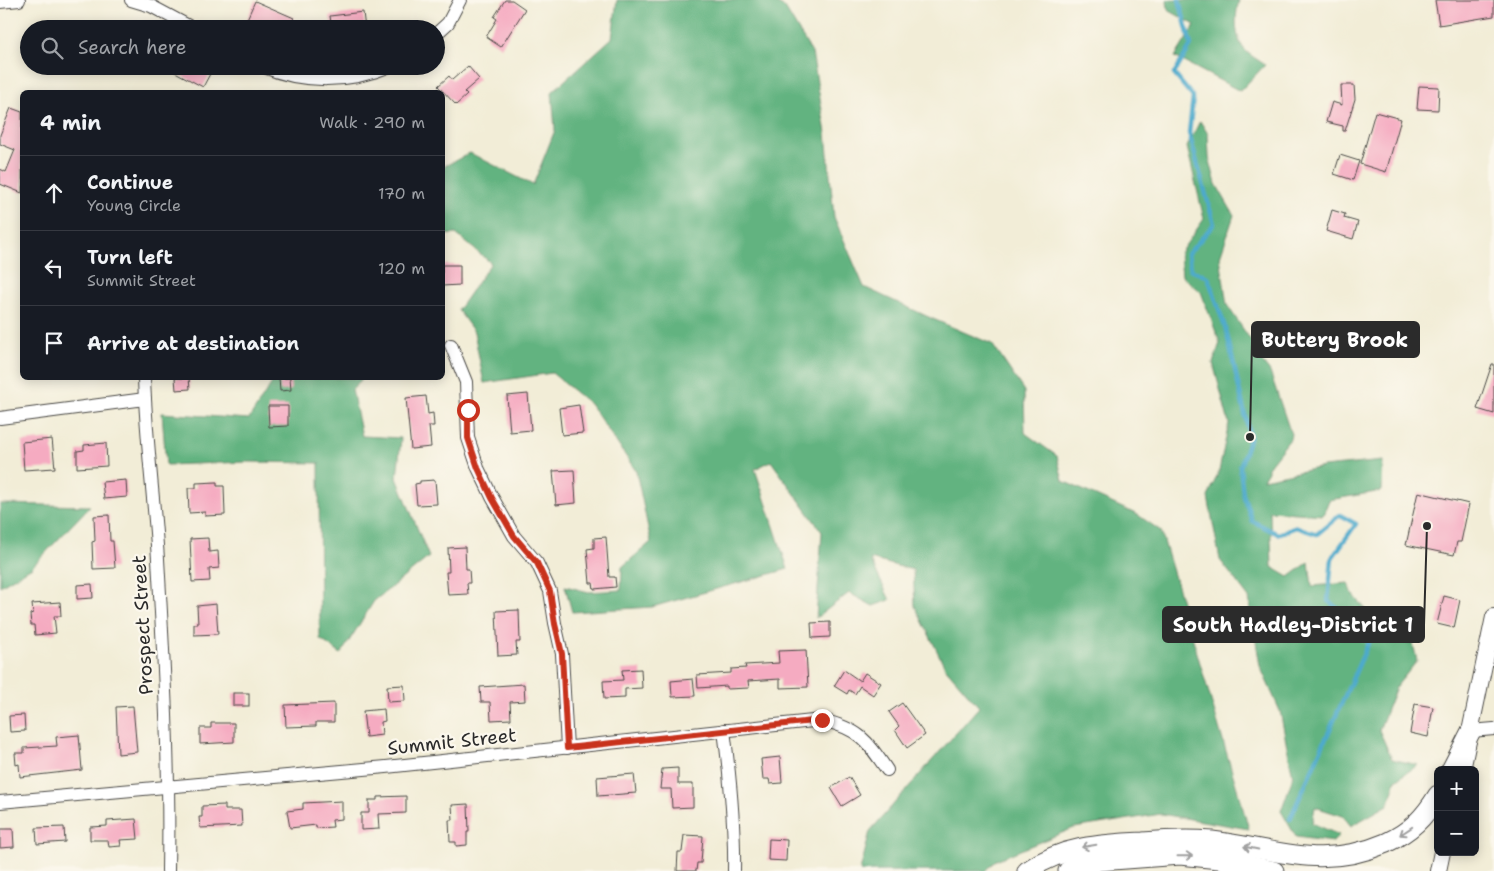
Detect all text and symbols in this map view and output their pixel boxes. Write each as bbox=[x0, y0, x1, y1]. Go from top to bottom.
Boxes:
search box bbox=[20, 20, 445, 75]
icon: search bbox=[38, 34, 66, 62]
text: Search here bbox=[78, 35, 187, 60]
text: 4 min bbox=[40, 109, 101, 137]
text: Walk · 290 m bbox=[319, 112, 425, 133]
text: Continue bbox=[87, 170, 173, 195]
icon: ahead bbox=[40, 179, 68, 207]
text: 170 m bbox=[378, 183, 425, 204]
text: Young Circle bbox=[87, 195, 181, 216]
text: Turn left bbox=[87, 245, 173, 270]
icon: left bbox=[40, 254, 68, 282]
text: 120 m bbox=[378, 258, 425, 279]
text: Summit Street bbox=[87, 270, 196, 291]
callout: Buttery Brook bbox=[1252, 322, 1419, 357]
text: Buttery Brook bbox=[1262, 327, 1408, 353]
icon: arrive bbox=[40, 329, 68, 357]
text: Arrive at destination bbox=[87, 331, 299, 356]
route start bbox=[457, 399, 480, 422]
street label: Prospect Street bbox=[126, 554, 159, 696]
callout: South Hadley-District 1 bbox=[1163, 607, 1424, 642]
text: South Hadley-District 1 bbox=[1173, 612, 1413, 638]
route end bbox=[811, 709, 834, 732]
street label: Summit Street bbox=[386, 722, 518, 761]
map controls bbox=[1434, 766, 1479, 856]
button: + bbox=[1434, 766, 1479, 811]
button: − bbox=[1434, 811, 1479, 856]
one-way arrow bbox=[1400, 826, 1414, 836]
one-way arrow bbox=[1082, 841, 1098, 851]
one-way arrow bbox=[1243, 843, 1259, 852]
one-way arrow bbox=[1176, 851, 1192, 861]

